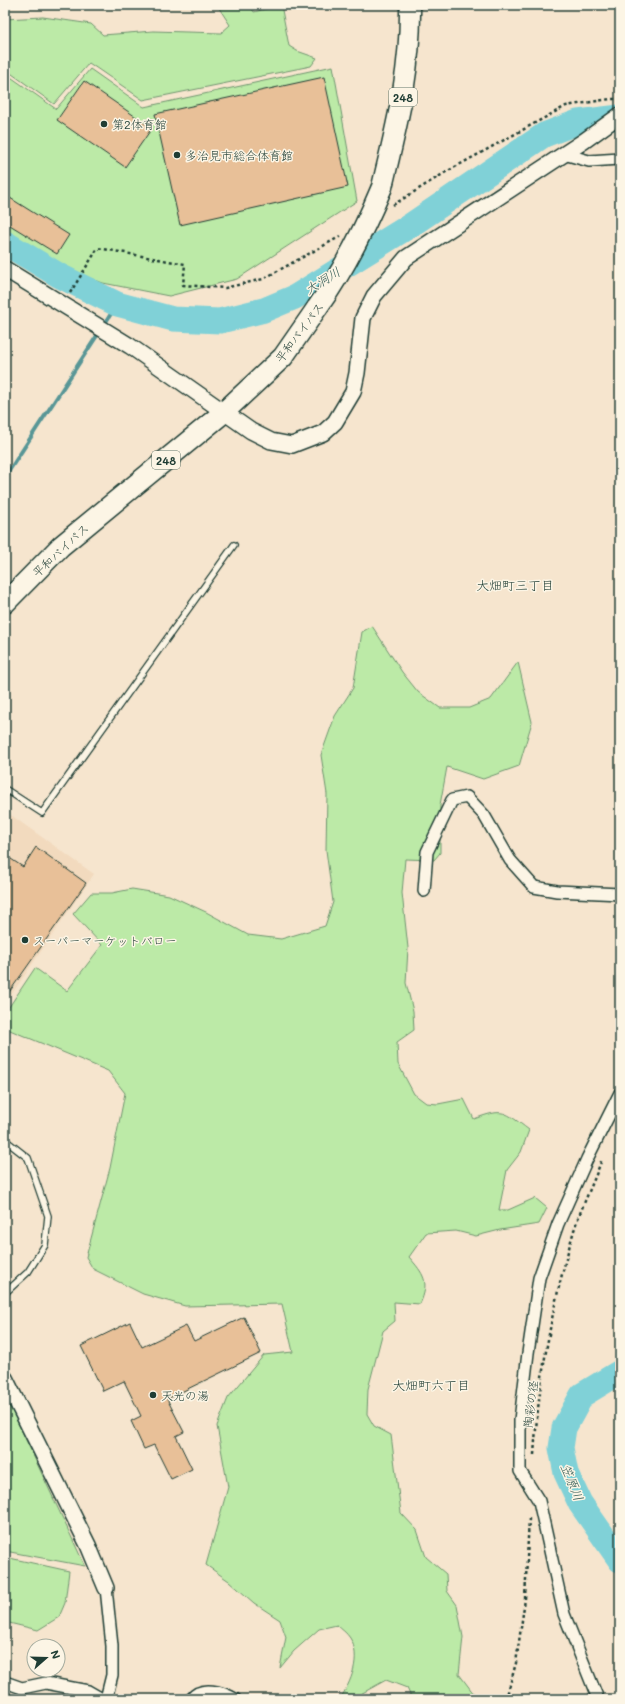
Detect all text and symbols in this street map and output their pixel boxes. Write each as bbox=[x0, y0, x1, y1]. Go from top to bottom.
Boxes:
road number: 248 bbox=[389, 88, 417, 106]
place label: 第2体育館 bbox=[112, 116, 167, 132]
marker: 第2体育館 bbox=[99, 119, 109, 129]
place label: 多治見市総合体育館 bbox=[185, 147, 293, 163]
marker: 多治見市総合体育館 bbox=[172, 150, 182, 160]
water label: 大洞川 bbox=[301, 262, 343, 298]
street label: 平和バイパス bbox=[271, 299, 327, 365]
road number: 248 bbox=[152, 451, 180, 469]
street label: 平和バイパス bbox=[28, 520, 92, 580]
district label: 大畑町三丁目 bbox=[476, 576, 554, 593]
place label: スーパーマーケットバロー bbox=[33, 932, 177, 948]
marker: スーパーマーケットバロー bbox=[20, 935, 30, 945]
district label: 大畑町六丁目 bbox=[392, 1376, 470, 1393]
street label: 陶彩の径 bbox=[519, 1379, 541, 1429]
place label: 天光の湯 bbox=[161, 1387, 209, 1403]
marker: 天光の湯 bbox=[148, 1390, 158, 1400]
water label: 笠原川 bbox=[558, 1461, 588, 1503]
north arrow bbox=[26, 1638, 66, 1678]
text: N bbox=[47, 1648, 64, 1661]

